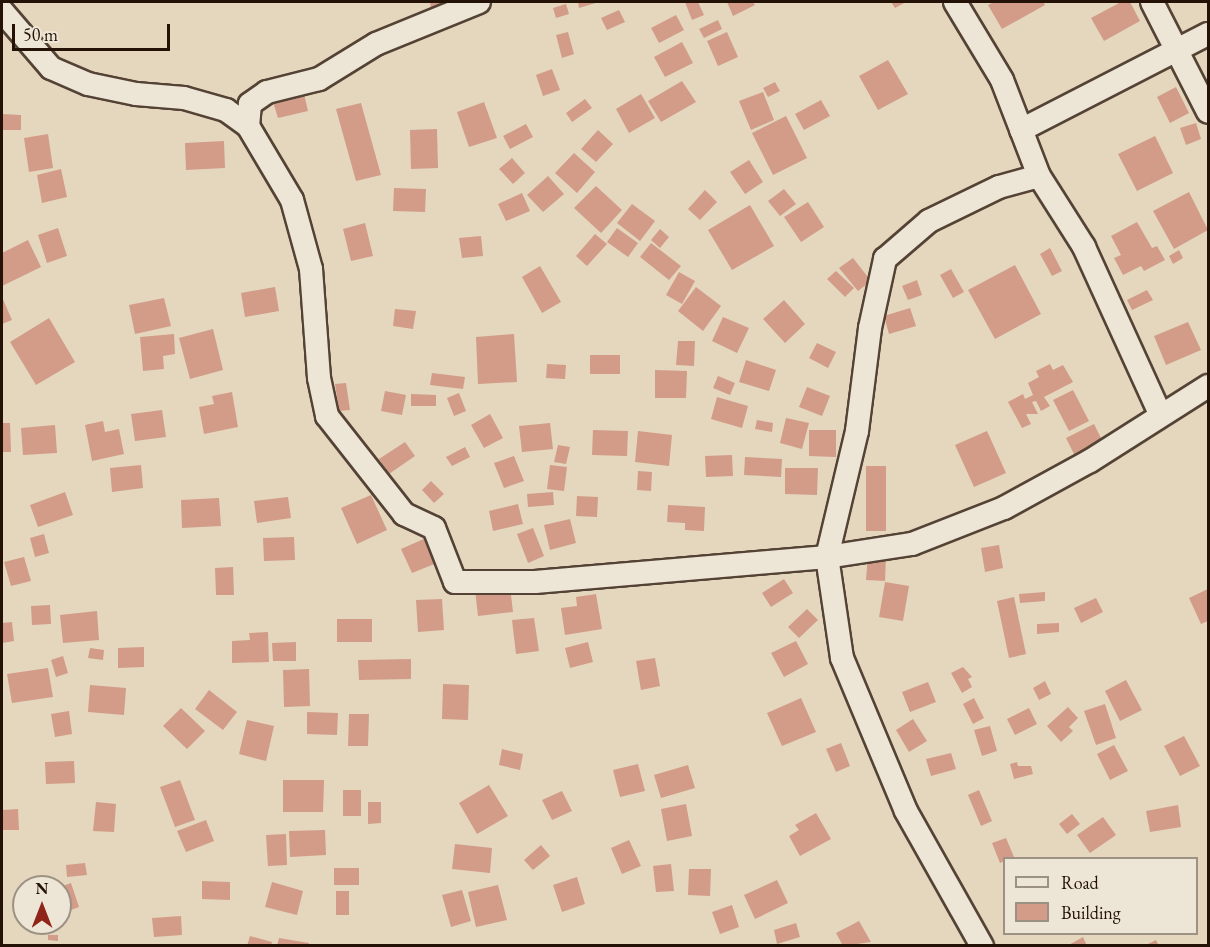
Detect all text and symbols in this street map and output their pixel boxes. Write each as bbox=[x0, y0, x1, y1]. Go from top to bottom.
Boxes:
scale bar bbox=[15, 12, 172, 50]
text: 50 m bbox=[23, 23, 58, 46]
legend bbox=[1003, 857, 1198, 935]
text: Road bbox=[1061, 871, 1099, 894]
north arrow bbox=[12, 875, 72, 935]
text: N bbox=[36, 878, 48, 899]
text: Building bbox=[1061, 901, 1121, 924]

